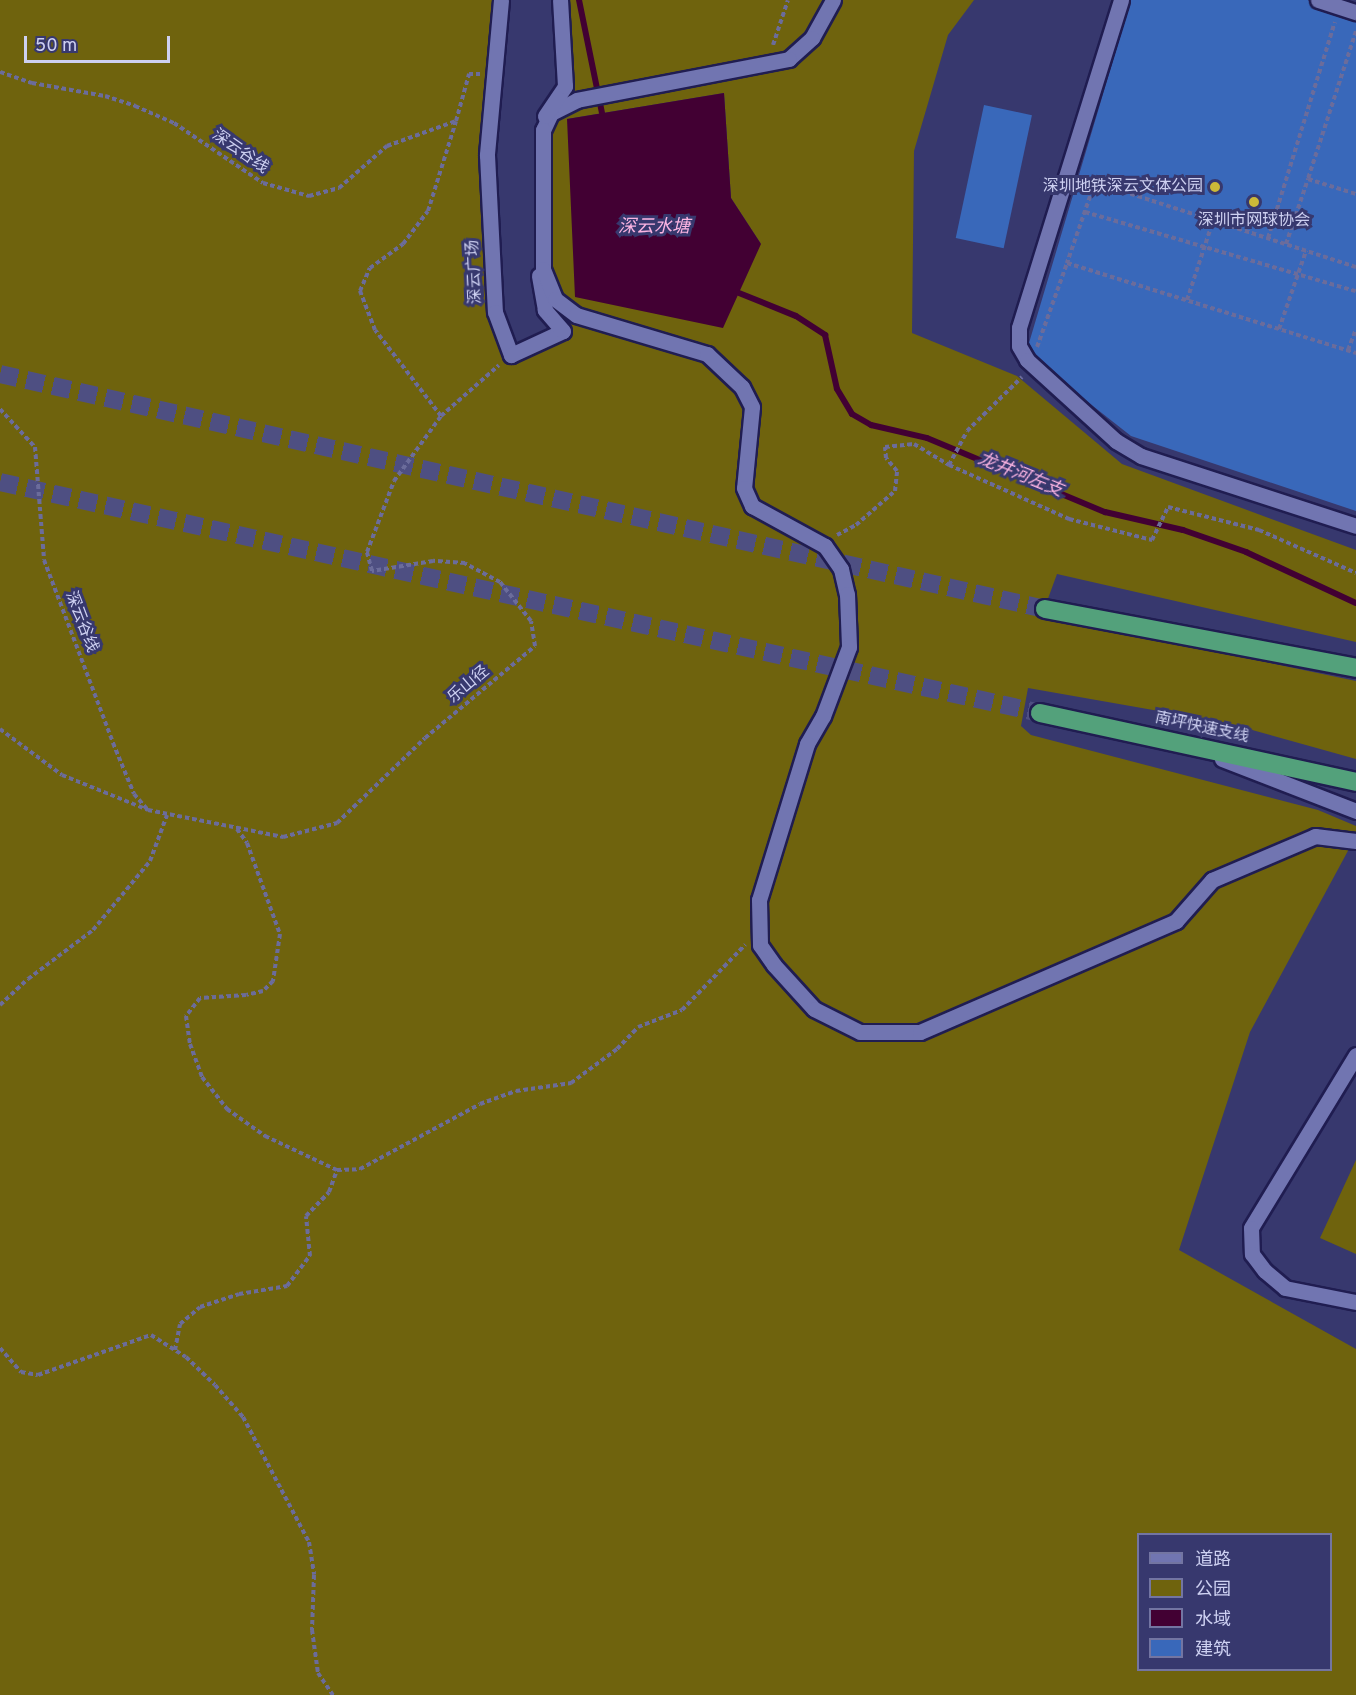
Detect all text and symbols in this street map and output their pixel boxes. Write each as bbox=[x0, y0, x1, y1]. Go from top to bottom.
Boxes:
scale bar bbox=[27, 24, 172, 62]
text: 50 m bbox=[35, 35, 77, 58]
street label: 深云谷线 bbox=[208, 126, 272, 178]
place label: 深圳地铁深云文体公园 bbox=[1043, 177, 1203, 197]
marker: 深圳地铁深云文体公园 bbox=[1208, 180, 1222, 194]
marker: 深圳市网球协会 bbox=[1247, 195, 1261, 209]
place label: 深圳市网球协会 bbox=[1198, 211, 1310, 231]
water label: 深云水塘 bbox=[618, 217, 690, 239]
street label: 深云广场 bbox=[464, 240, 486, 304]
water label: 龙井河左支 bbox=[974, 449, 1066, 503]
street label: 深云谷线 bbox=[61, 589, 101, 655]
street label: 乐山径 bbox=[444, 662, 494, 708]
street label: 南坪快速支线 bbox=[1153, 709, 1251, 747]
legend bbox=[1137, 1533, 1332, 1671]
text: 道路 bbox=[1195, 1549, 1231, 1572]
text: 公园 bbox=[1195, 1579, 1231, 1602]
text: 水域 bbox=[1195, 1609, 1231, 1632]
text: 建筑 bbox=[1195, 1639, 1231, 1662]

